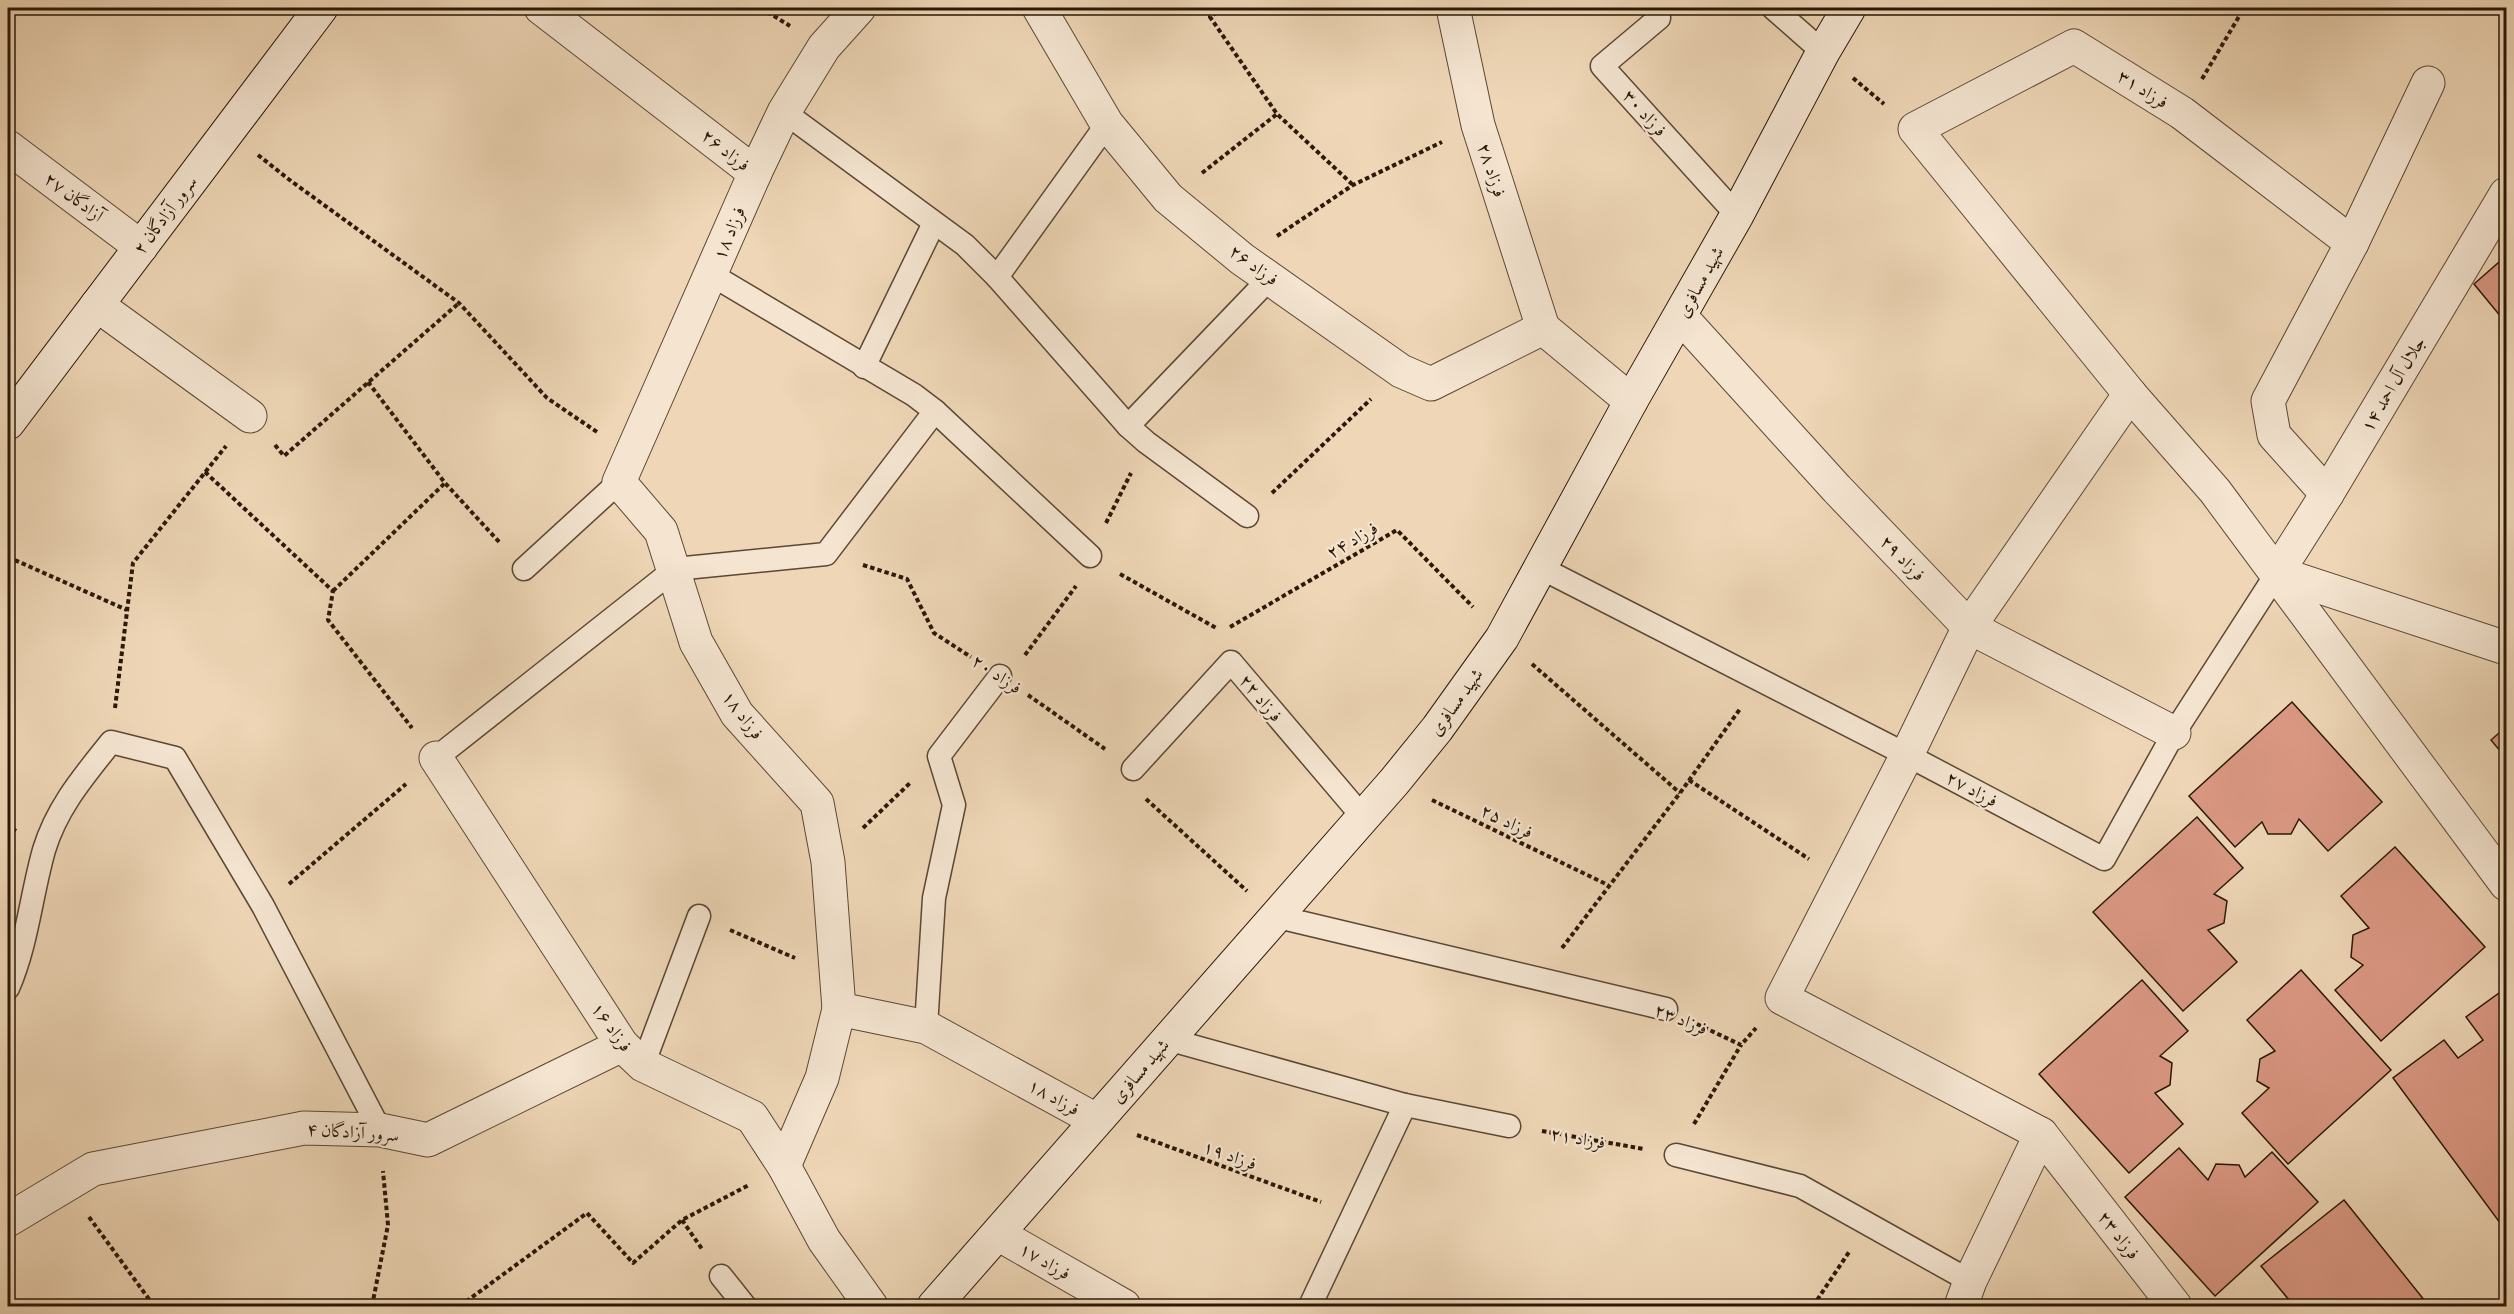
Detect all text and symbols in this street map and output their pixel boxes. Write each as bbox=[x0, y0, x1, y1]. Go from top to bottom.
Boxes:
street label: فرزاد ۳۱ bbox=[2113, 65, 2172, 114]
street label: فرزاد ۳۰ bbox=[1617, 85, 1672, 142]
street label: فرزاد ۲۶ bbox=[697, 124, 755, 177]
street label: فرزاد ۲۸ bbox=[1472, 140, 1511, 200]
street label: آزادگان ۲۷ bbox=[40, 168, 110, 228]
street label: سرور آزادگان ۲ bbox=[128, 171, 202, 259]
street label: فرزاد ۱۸ bbox=[708, 203, 751, 263]
street label: فرزاد ۲۶ bbox=[1224, 240, 1283, 291]
street label: شهید مسافری bbox=[1672, 243, 1729, 322]
street label: جلال آل احمد ۱۴ bbox=[2356, 332, 2430, 436]
street label: فرزاد ۲۴ bbox=[1322, 517, 1382, 564]
street label: فرزاد ۲۹ bbox=[1875, 530, 1930, 586]
street label: فرزاد ۲۰ bbox=[967, 649, 1026, 700]
street label: شهید مسافری bbox=[1424, 664, 1489, 741]
street label: فرزاد ۲۲ bbox=[1234, 670, 1287, 727]
street label: فرزاد ۱۸ bbox=[717, 686, 769, 744]
street label: فرزاد ۲۷ bbox=[1942, 766, 2002, 813]
street label: فرزاد ۲۵ bbox=[1477, 799, 1537, 844]
street label: فرزاد ۱۶ bbox=[586, 998, 637, 1057]
street label: فرزاد ۲۳ bbox=[1651, 998, 1711, 1041]
street label: شهید مسافری bbox=[1106, 1034, 1175, 1108]
street label: فرزاد ۱۸ bbox=[1024, 1074, 1084, 1121]
street label: سرور آزادگان ۴ bbox=[306, 1118, 400, 1147]
street label: فرزاد ۲۱ bbox=[1549, 1122, 1607, 1155]
street label: فرزاد ۱۹ bbox=[1200, 1135, 1260, 1176]
street label: فرزاد ۲۳ bbox=[2092, 1206, 2145, 1264]
street label: فرزاد ۱۷ bbox=[1015, 1238, 1075, 1285]

